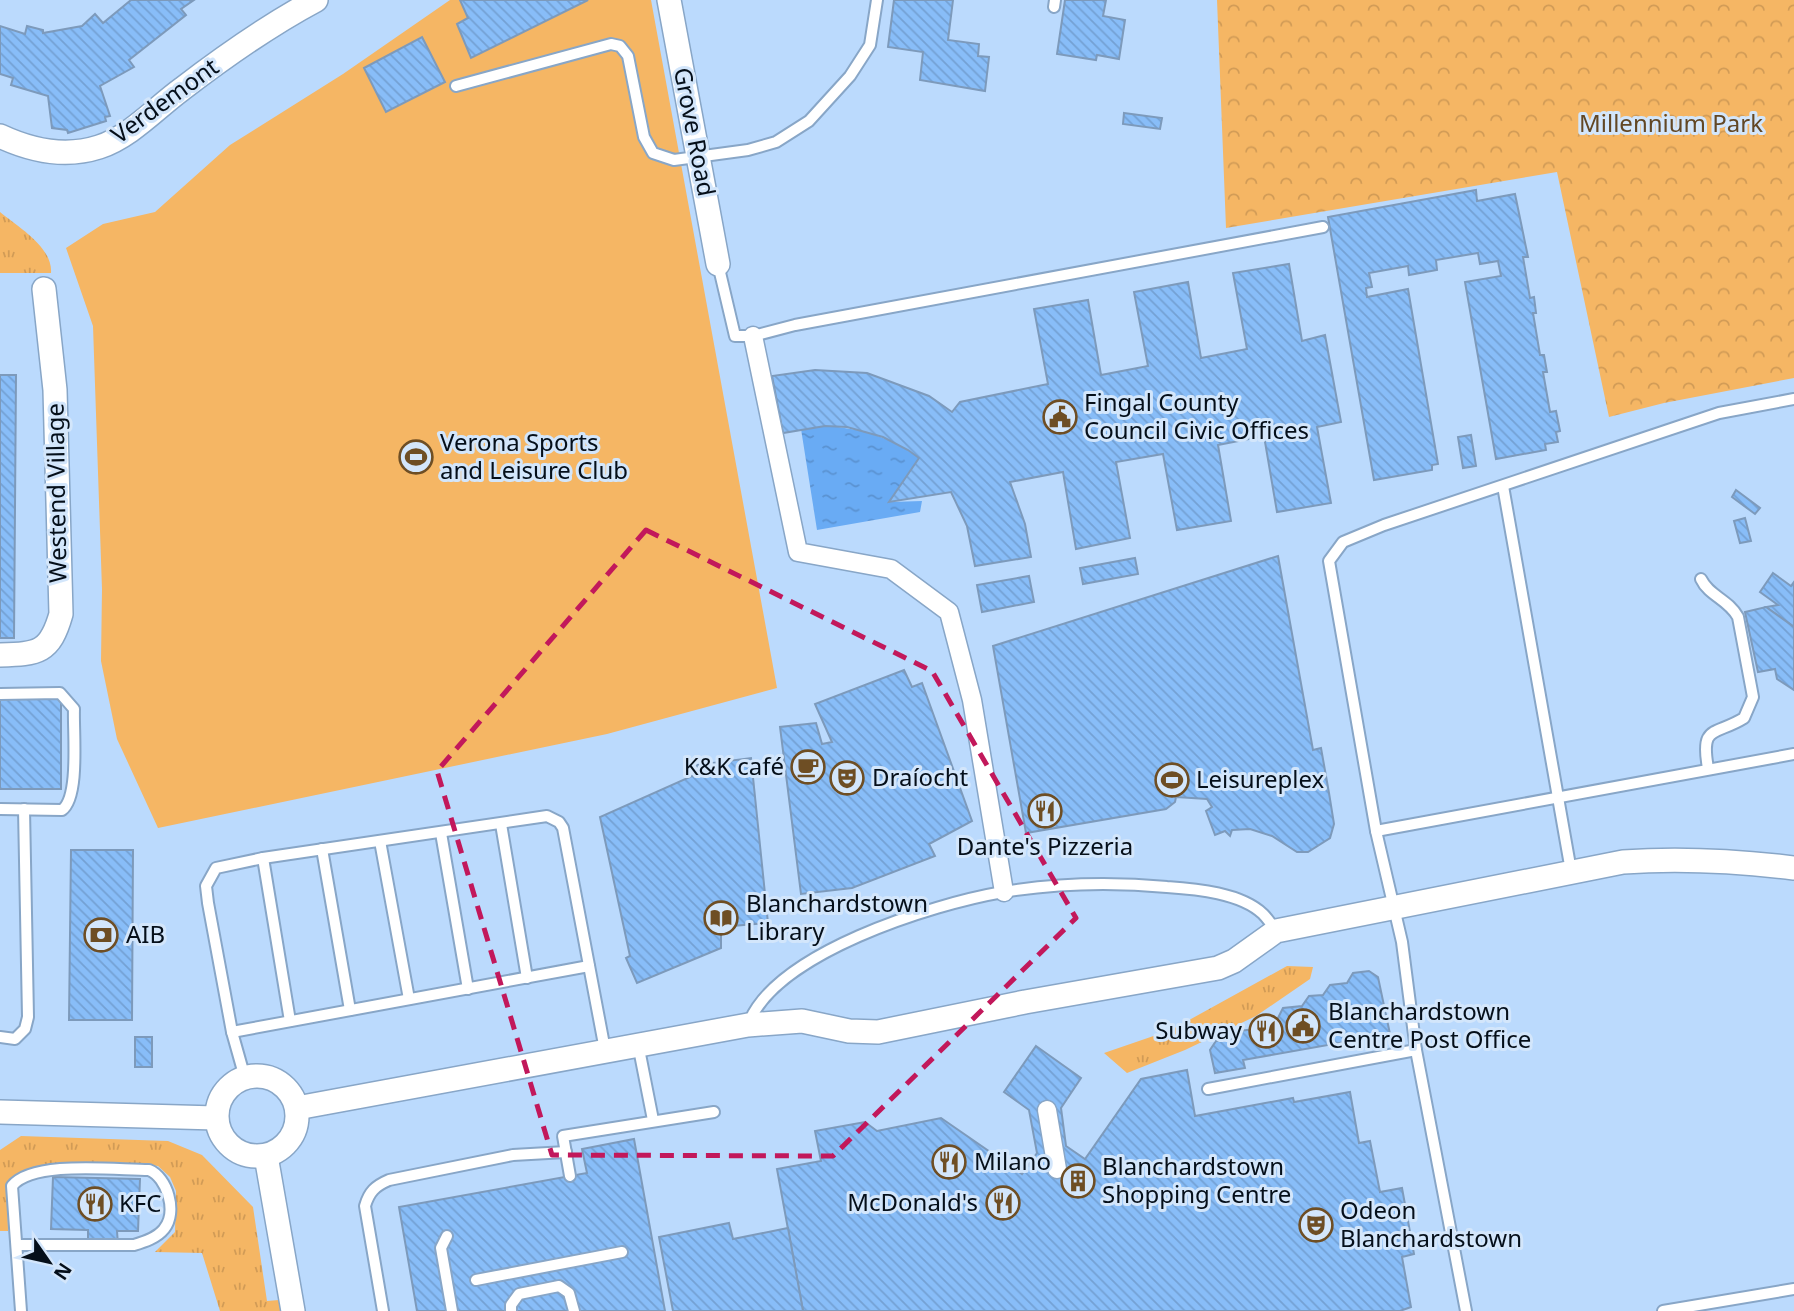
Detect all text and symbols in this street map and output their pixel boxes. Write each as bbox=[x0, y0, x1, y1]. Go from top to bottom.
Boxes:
street label: Verdemont bbox=[104, 49, 225, 150]
street label: Grove Road bbox=[667, 64, 724, 199]
park label: Millennium Park bbox=[1579, 106, 1763, 139]
place label: Fingal County Council Civic Offices bbox=[1084, 385, 1309, 446]
public building icon: Fingal County Council Civic Offices bbox=[1041, 398, 1079, 436]
street label: Westend Village bbox=[37, 403, 74, 583]
place label: Verona Sports and Leisure Club bbox=[440, 425, 628, 486]
sports icon: Verona Sports and Leisure Club bbox=[397, 438, 435, 476]
cafe icon: K&K café bbox=[789, 748, 827, 786]
place label: K&K café bbox=[684, 749, 784, 782]
theatre icon: Draíocht bbox=[828, 759, 866, 797]
place label: Draíocht bbox=[872, 760, 968, 793]
sports icon: Leisureplex bbox=[1153, 761, 1191, 799]
place label: Leisureplex bbox=[1196, 762, 1325, 795]
restaurant icon: Dante's Pizzeria bbox=[1026, 792, 1064, 830]
place label: Dante's Pizzeria bbox=[957, 829, 1133, 862]
place label: Blanchardstown Library bbox=[746, 886, 928, 947]
library icon: Blanchardstown Library bbox=[702, 899, 740, 937]
bank icon: AIB bbox=[82, 916, 120, 954]
place label: AIB bbox=[126, 917, 165, 950]
place label: Blanchardstown Centre Post Office bbox=[1328, 994, 1531, 1055]
public building icon: Blanchardstown Centre Post Office bbox=[1284, 1007, 1322, 1045]
restaurant icon: Subway bbox=[1247, 1012, 1285, 1050]
place label: Subway bbox=[1155, 1013, 1243, 1046]
restaurant icon: Milano bbox=[930, 1143, 968, 1181]
place label: Milano bbox=[974, 1144, 1051, 1177]
place label: Blanchardstown Shopping Centre bbox=[1102, 1149, 1291, 1210]
building icon: Blanchardstown Shopping Centre bbox=[1059, 1162, 1097, 1200]
restaurant icon: McDonald's bbox=[984, 1184, 1022, 1222]
restaurant icon: KFC bbox=[76, 1185, 114, 1223]
place label: McDonald's bbox=[847, 1185, 978, 1218]
place label: KFC bbox=[119, 1186, 161, 1219]
place label: Odeon Blanchardstown bbox=[1340, 1193, 1522, 1254]
theatre icon: Odeon Blanchardstown bbox=[1297, 1206, 1335, 1244]
north arrow bbox=[14, 1227, 84, 1297]
text: N bbox=[48, 1258, 78, 1285]

